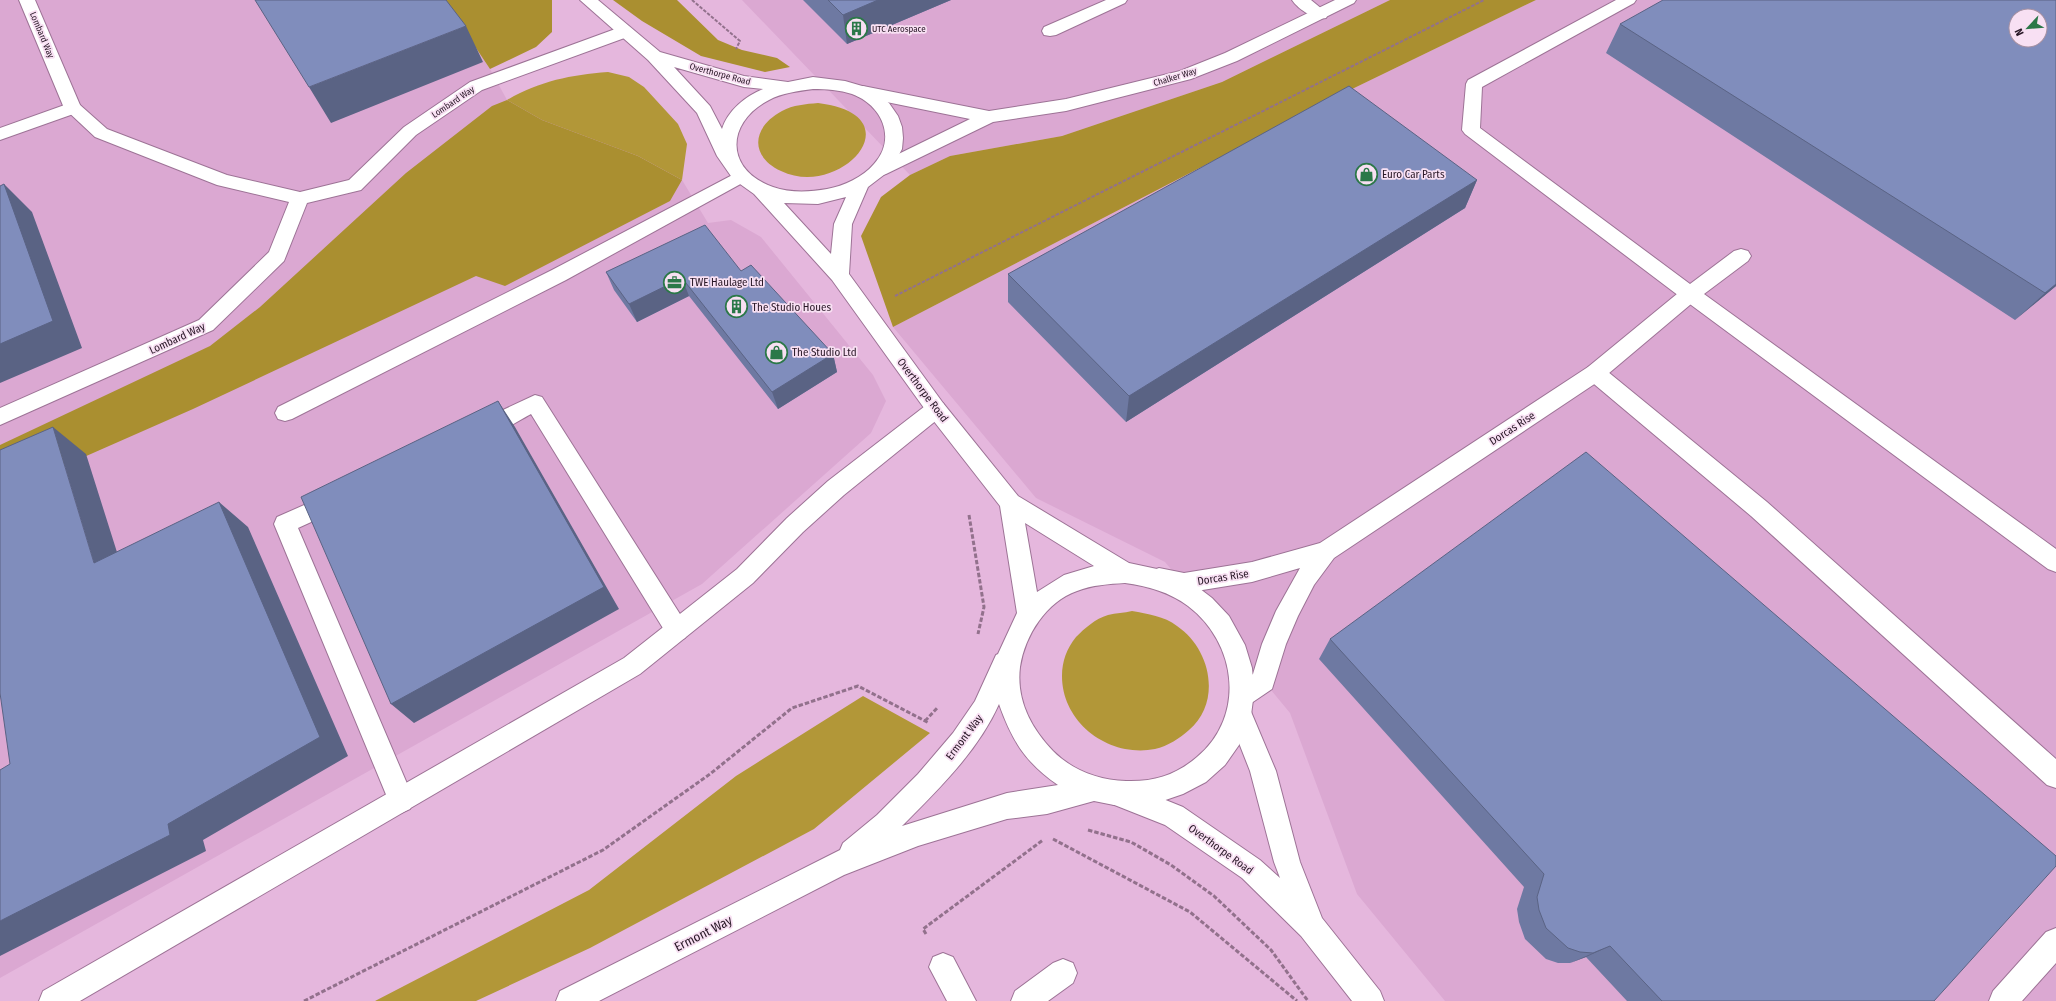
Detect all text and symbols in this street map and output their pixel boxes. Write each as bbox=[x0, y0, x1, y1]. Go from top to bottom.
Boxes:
north arrow bbox=[2008, 8, 2048, 48]
street label: Lombard Way bbox=[28, 10, 56, 60]
building icon: UTC Aerospace bbox=[844, 16, 870, 42]
place label: UTC Aerospace bbox=[872, 24, 926, 34]
text: N bbox=[2012, 26, 2027, 38]
street label: Overthorpe Road bbox=[688, 61, 752, 87]
street label: Chalker Way bbox=[1152, 66, 1198, 88]
street label: Lombard Way bbox=[430, 84, 476, 120]
shop icon: Euro Car Parts bbox=[1353, 161, 1379, 187]
place label: Euro Car Parts bbox=[1382, 168, 1445, 181]
office icon: TWE Haulage Ltd bbox=[662, 269, 688, 295]
place label: TWE Haulage Ltd bbox=[690, 276, 764, 289]
building icon: The Studio Houes bbox=[724, 294, 750, 320]
place label: The Studio Houes bbox=[752, 301, 831, 314]
street label: Lombard Way bbox=[147, 320, 207, 357]
shop icon: The Studio Ltd bbox=[763, 339, 789, 365]
place label: The Studio Ltd bbox=[792, 346, 857, 359]
street label: Overthorpe Road bbox=[894, 356, 951, 425]
street label: Dorcas Rise bbox=[1487, 409, 1538, 448]
street label: Dorcas Rise bbox=[1196, 567, 1250, 588]
street label: Ermont Way bbox=[943, 712, 986, 762]
street label: Overthorpe Road bbox=[1186, 822, 1256, 877]
street label: Ermont Way bbox=[672, 912, 735, 954]

